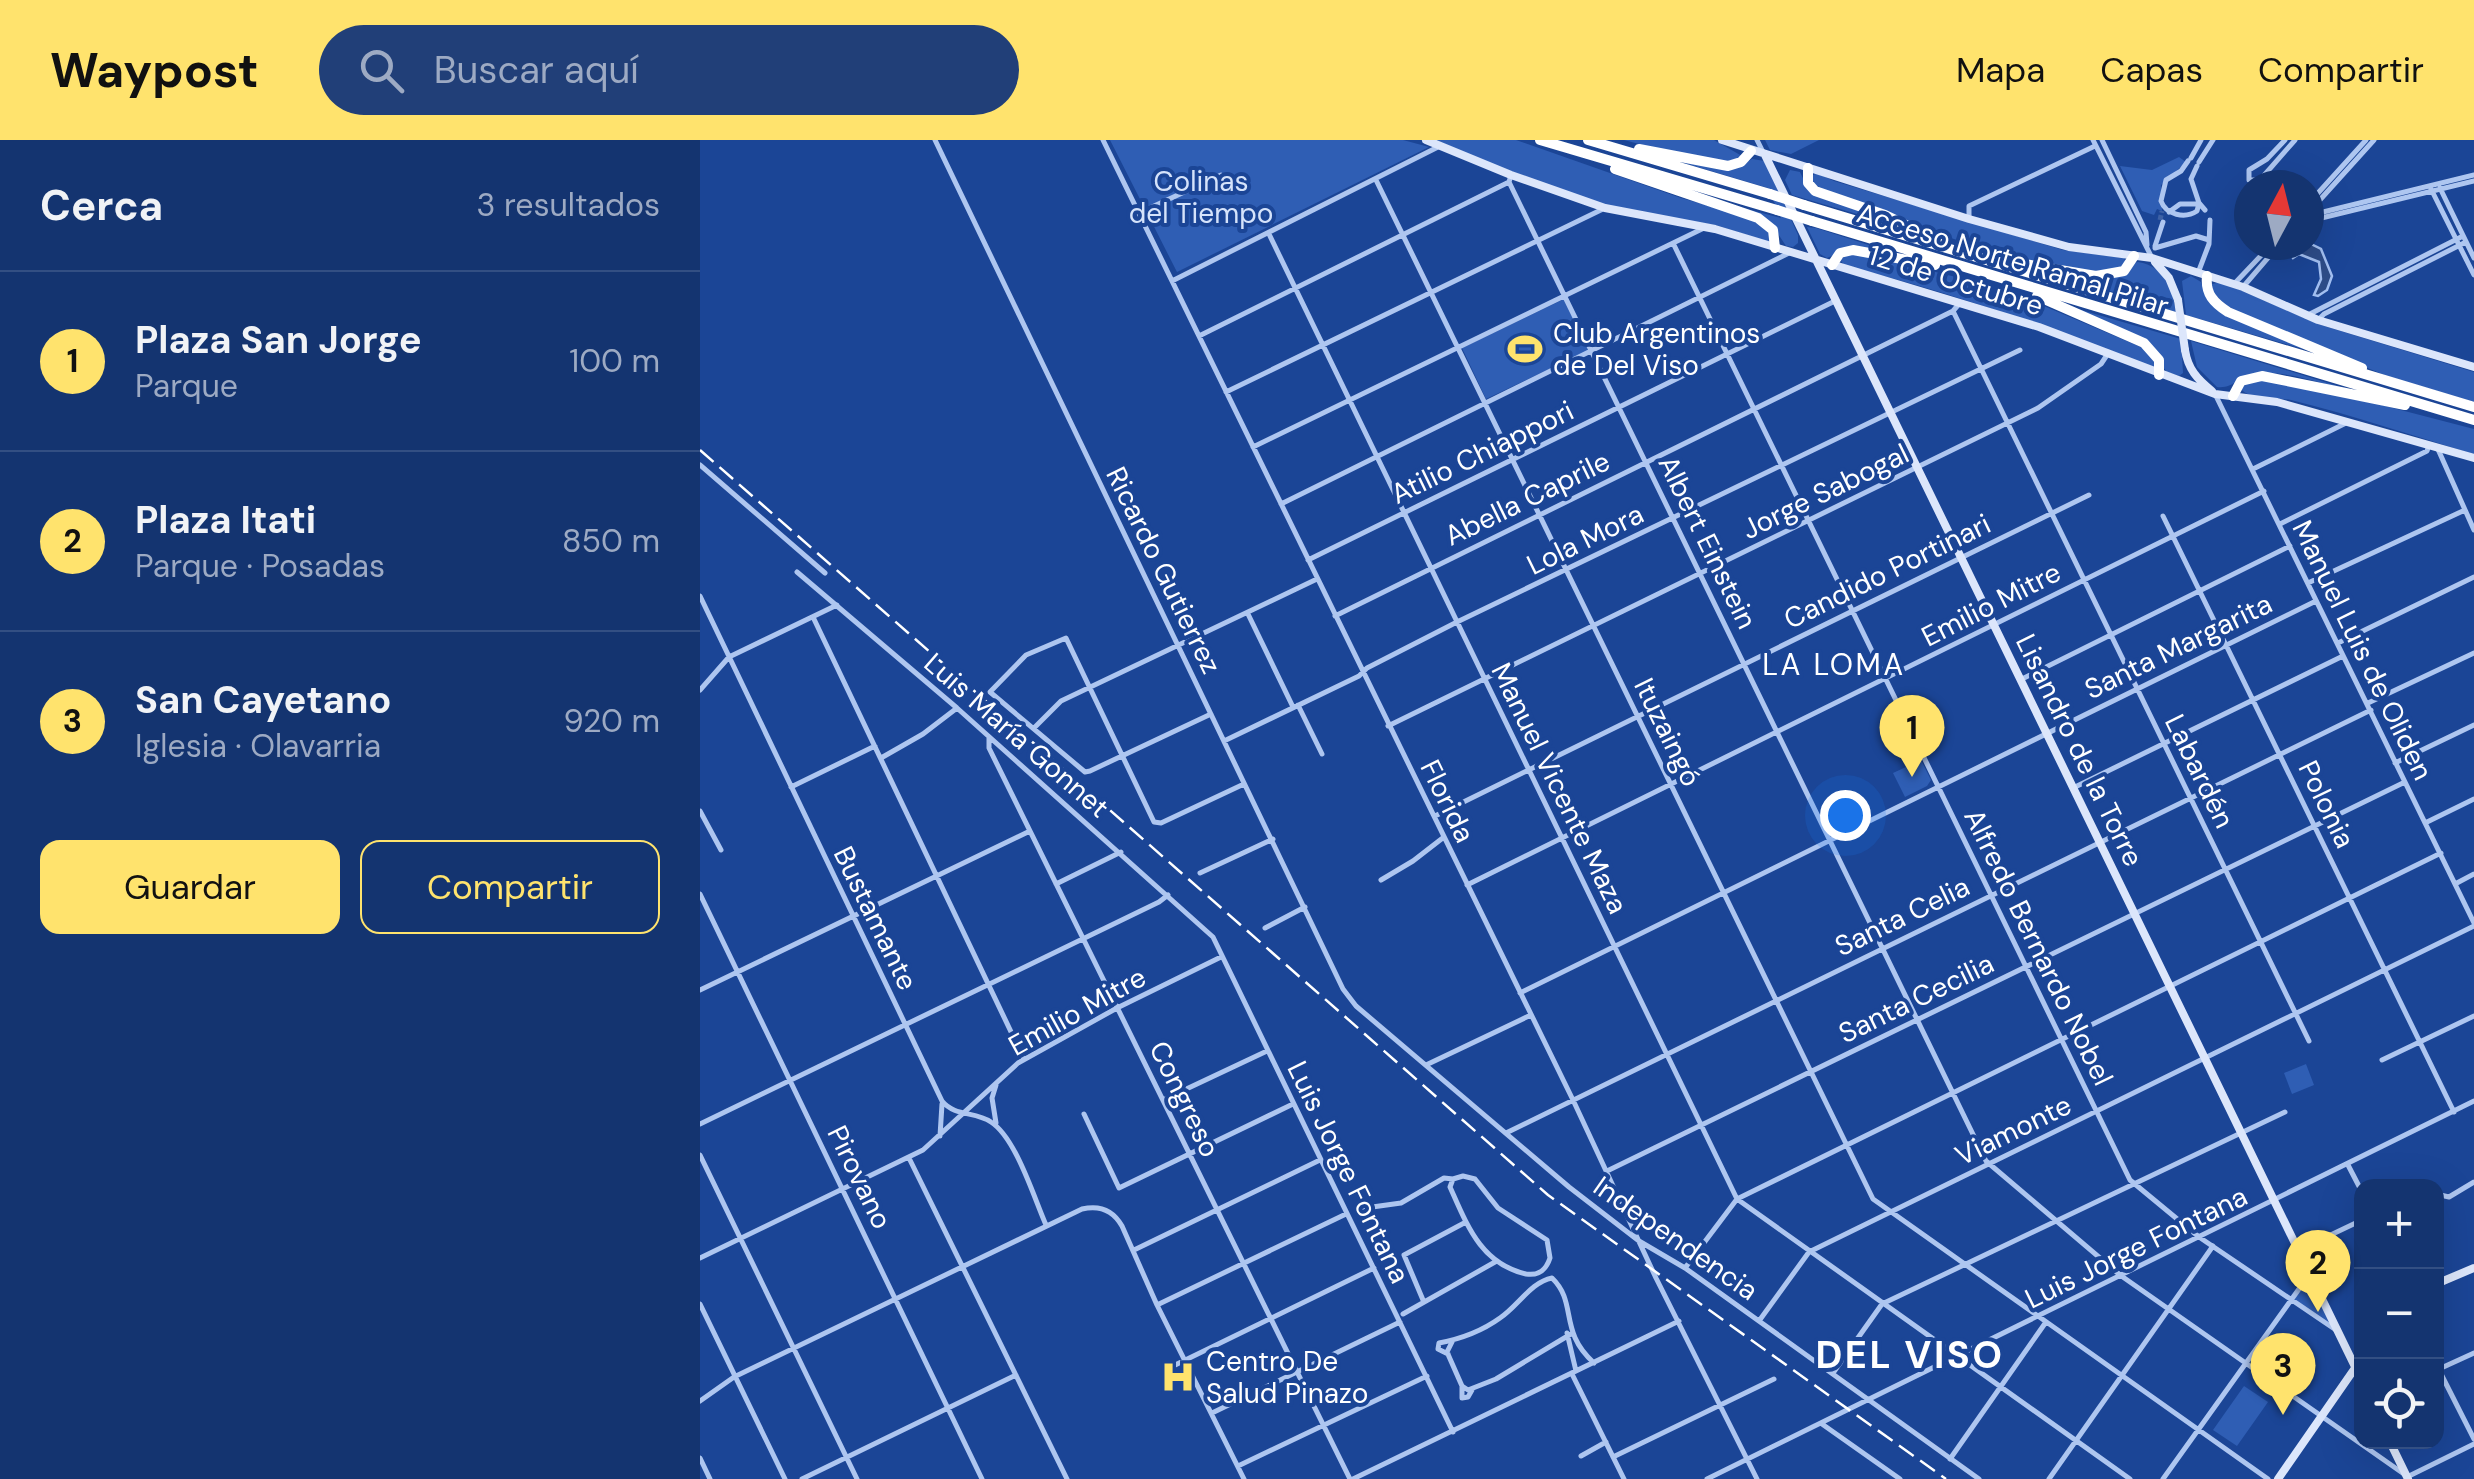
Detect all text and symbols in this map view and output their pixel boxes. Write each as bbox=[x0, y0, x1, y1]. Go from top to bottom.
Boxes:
search box bbox=[319, 25, 1019, 115]
text: Waypost bbox=[50, 39, 259, 102]
icon: search bbox=[354, 43, 409, 98]
text: Buscar aquí bbox=[434, 45, 639, 95]
text: Mapa bbox=[1956, 47, 2045, 93]
text: Capas bbox=[2100, 47, 2203, 93]
text: Compartir bbox=[2258, 47, 2424, 93]
park label: Colinas del Tiempo bbox=[1129, 163, 1273, 232]
north arrow bbox=[2234, 170, 2324, 260]
text: Cerca bbox=[40, 178, 163, 233]
text: 3 resultados bbox=[477, 184, 660, 226]
street label: Acceso Norte Ramal Pilar bbox=[1852, 194, 2173, 325]
street label: 12 de Octubre bbox=[1864, 236, 2048, 325]
text: Plaza San Jorge bbox=[135, 315, 422, 365]
place label: Club Argentinos de Del Viso bbox=[1553, 315, 1760, 384]
sports icon: Club Argentinos de Del Viso bbox=[1506, 330, 1544, 368]
text: 1 bbox=[67, 340, 78, 382]
text: 100 m bbox=[569, 340, 660, 382]
text: Parque bbox=[135, 365, 238, 407]
street label: Atilio Chiappori bbox=[1385, 392, 1580, 513]
street label: Jorge Sabogal bbox=[1736, 435, 1915, 548]
street label: Abella Caprile bbox=[1439, 443, 1616, 554]
street label: Albert Einstein bbox=[1650, 449, 1765, 635]
street label: Ricardo Gutierrez bbox=[1097, 461, 1230, 680]
text: Plaza Itati bbox=[135, 495, 316, 545]
street label: Lola Mora bbox=[1521, 495, 1650, 584]
street label: Candido Portinari bbox=[1778, 505, 1997, 638]
street label: Manuel Luis de Oliden bbox=[2284, 514, 2442, 786]
text: 2 bbox=[63, 520, 82, 562]
text: 850 m bbox=[562, 520, 660, 562]
text: Parque · Posadas bbox=[135, 545, 385, 587]
street label: Emilio Mitre bbox=[1915, 554, 2067, 655]
street label: Santa Margarita bbox=[2078, 585, 2278, 708]
street label: Lisandro de la Torre bbox=[2007, 628, 2152, 872]
street label: Luis María Gonnet bbox=[916, 645, 1117, 826]
district label: LA LOMA bbox=[1762, 645, 1906, 684]
street label: Manuel Vicente Maza bbox=[1483, 657, 1636, 920]
street label: Ituzaingó bbox=[1625, 672, 1710, 793]
text: San Cayetano bbox=[135, 675, 392, 725]
pin: 1 bbox=[1880, 694, 1944, 777]
text: 3 bbox=[63, 700, 82, 742]
text: 920 m bbox=[563, 700, 660, 742]
street label: Labardén bbox=[2156, 708, 2243, 834]
text: Iglesia · Olavarria bbox=[135, 725, 381, 767]
street label: Florida bbox=[1412, 754, 1483, 849]
street label: Polonia bbox=[2290, 754, 2364, 854]
your location bbox=[1820, 790, 1871, 841]
street label: Alfredo Bernardo Nobel bbox=[1955, 803, 2122, 1092]
button: Guardar bbox=[40, 840, 340, 934]
button: Compartir bbox=[360, 840, 660, 934]
street label: Bustamante bbox=[825, 840, 926, 996]
street label: Santa Celia bbox=[1829, 868, 1976, 965]
street label: Santa Cecilia bbox=[1833, 945, 2000, 1052]
street label: Emilio Mitre bbox=[1002, 959, 1152, 1064]
street label: Congreso bbox=[1141, 1035, 1229, 1163]
street label: Luis Jorge Fontana bbox=[1279, 1055, 1418, 1289]
street label: Viamonte bbox=[1949, 1086, 2077, 1174]
street label: Pirovano bbox=[819, 1119, 900, 1235]
street label: Independencia bbox=[1586, 1168, 1765, 1309]
street label: Luis Jorge Fontana bbox=[2019, 1178, 2253, 1317]
map controls bbox=[2354, 1179, 2444, 1449]
button: + bbox=[2354, 1179, 2444, 1269]
pin: 2 bbox=[2286, 1230, 2350, 1312]
button: − bbox=[2354, 1269, 2444, 1359]
district label: DEL VISO bbox=[1815, 1330, 2005, 1380]
pin: 3 bbox=[2250, 1332, 2316, 1415]
place label: Centro De Salud Pinazo bbox=[1206, 1343, 1368, 1412]
hospital icon: Centro De Salud Pinazo bbox=[1159, 1358, 1197, 1396]
button: locate bbox=[2354, 1359, 2444, 1449]

